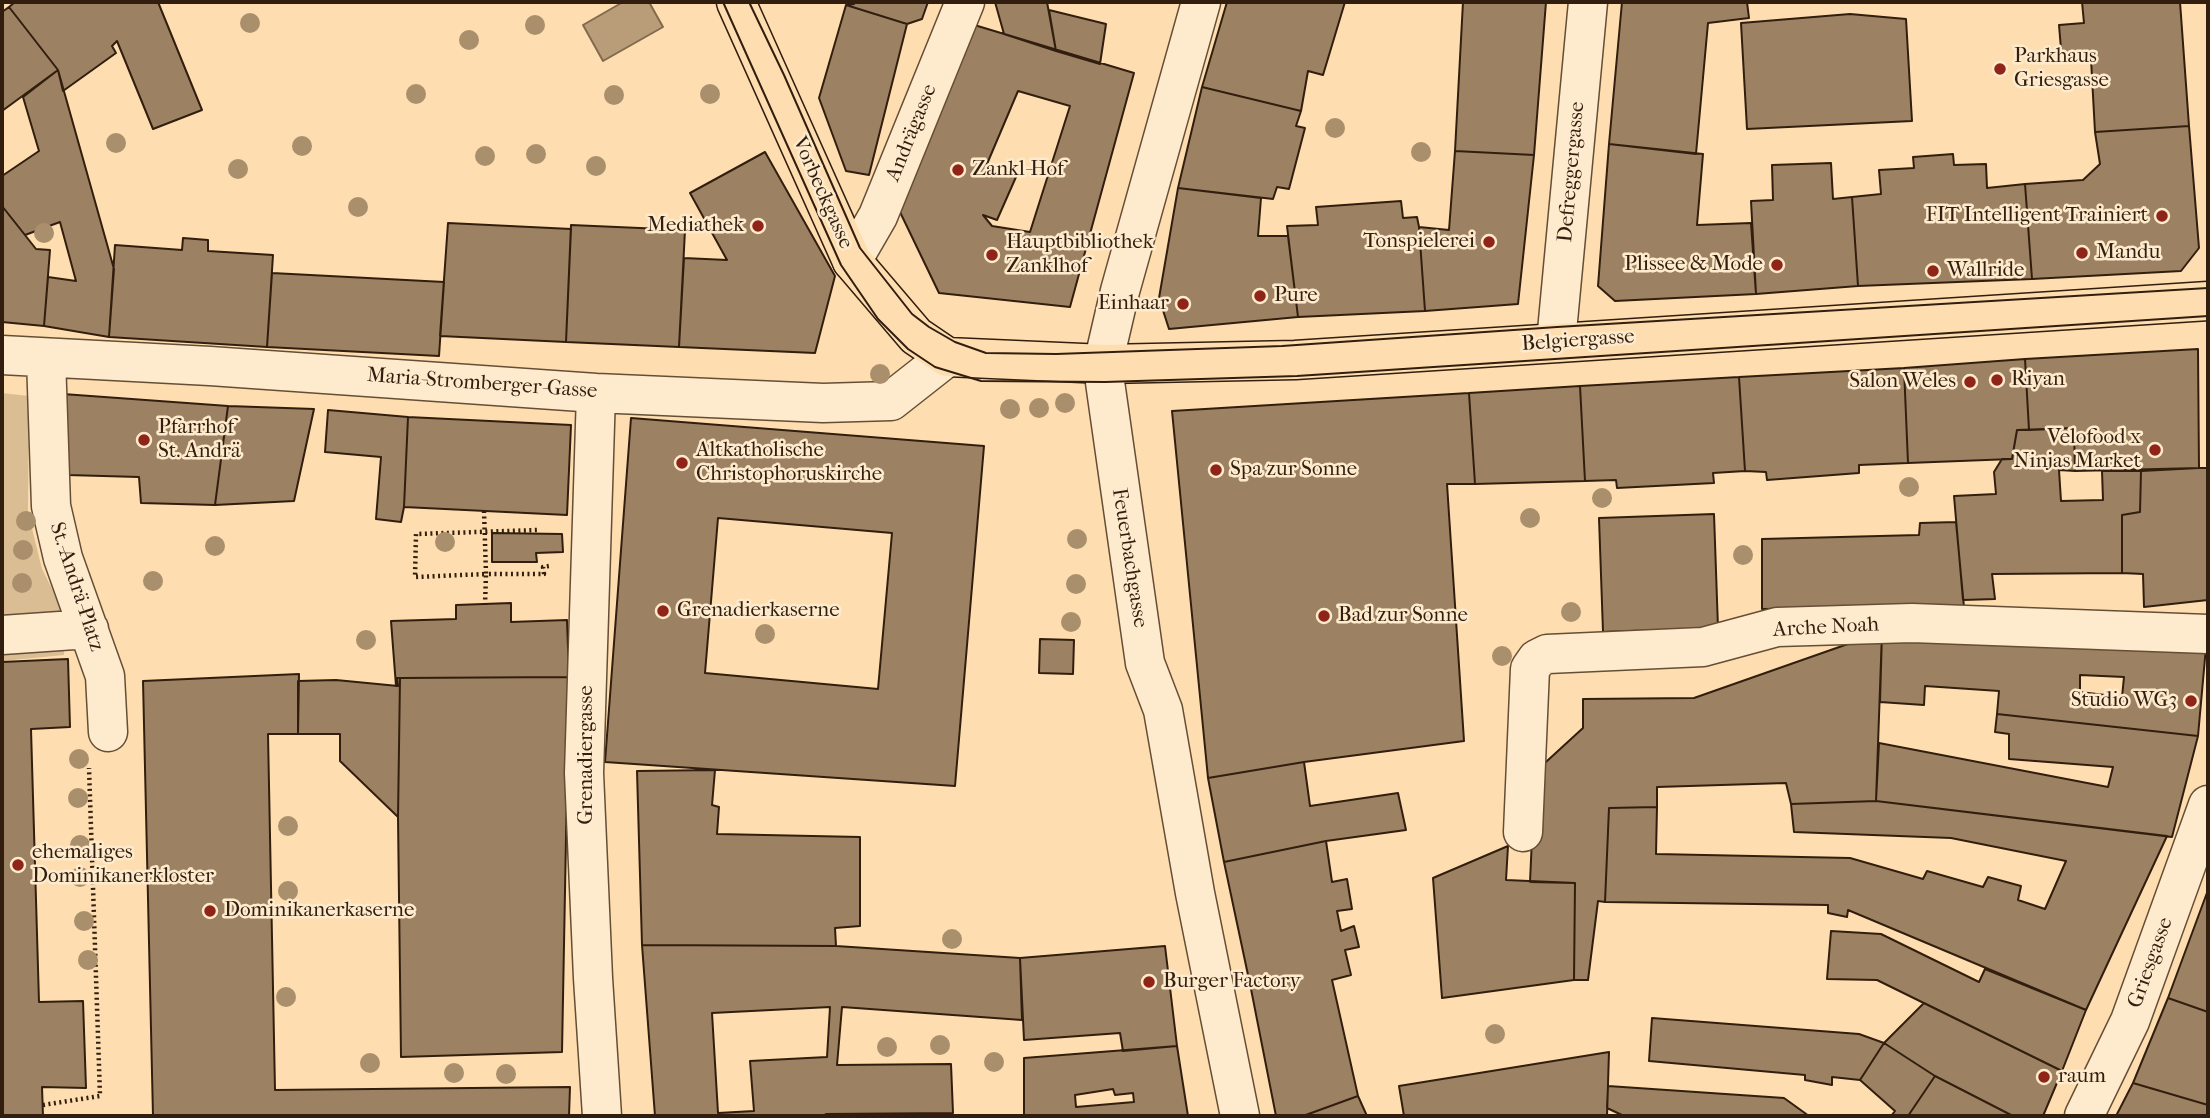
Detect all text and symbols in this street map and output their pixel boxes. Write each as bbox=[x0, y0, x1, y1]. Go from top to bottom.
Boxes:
place label: Parkhaus Griesgasse bbox=[2014, 44, 2109, 94]
marker: Parkhaus Griesgasse bbox=[1992, 61, 2008, 77]
street label: Andrägasse bbox=[881, 81, 943, 185]
street label: Defreggergasse bbox=[1553, 101, 1591, 243]
street label: Vorbeckgasse bbox=[786, 133, 858, 253]
place label: Zankl-Hof bbox=[972, 157, 1064, 183]
marker: Zankl-Hof bbox=[950, 162, 966, 178]
place label: FIT Intelligent Trainiert bbox=[1926, 203, 2148, 229]
marker: FIT Intelligent Trainiert bbox=[2154, 208, 2170, 224]
place label: Mediathek bbox=[647, 213, 744, 239]
marker: Mediathek bbox=[750, 218, 766, 234]
place label: Tonspielerei bbox=[1363, 229, 1475, 255]
place label: Hauptbibliothek Zanklhof bbox=[1006, 230, 1153, 280]
marker: Tonspielerei bbox=[1481, 234, 1497, 250]
place label: Mandu bbox=[2096, 240, 2160, 266]
marker: Mandu bbox=[2074, 245, 2090, 261]
marker: Hauptbibliothek Zanklhof bbox=[984, 247, 1000, 263]
place label: Plissee & Mode bbox=[1624, 252, 1763, 278]
marker: Plissee & Mode bbox=[1769, 257, 1785, 273]
place label: Wallride bbox=[1947, 258, 2024, 284]
marker: Wallride bbox=[1925, 263, 1941, 279]
place label: Pure bbox=[1274, 283, 1318, 309]
marker: Pure bbox=[1252, 288, 1268, 304]
place label: Einhaar bbox=[1098, 291, 1169, 317]
marker: Einhaar bbox=[1175, 296, 1191, 312]
street label: Belgiergasse bbox=[1521, 324, 1635, 358]
street label: Maria-Stromberger-Gasse bbox=[366, 363, 598, 405]
place label: Riyan bbox=[2011, 367, 2065, 393]
place label: Salon Weles bbox=[1849, 369, 1956, 395]
marker: Riyan bbox=[1989, 372, 2005, 388]
marker: Salon Weles bbox=[1962, 374, 1978, 390]
place label: Pfarrhof St. Andrä bbox=[158, 415, 241, 465]
place label: Velofood x Ninjas Market bbox=[2014, 425, 2141, 475]
marker: Pfarrhof St. Andrä bbox=[136, 432, 152, 448]
place label: Altkatholische Christophoruskirche bbox=[696, 438, 882, 488]
marker: Velofood x Ninjas Market bbox=[2147, 442, 2163, 458]
marker: Altkatholische Christophoruskirche bbox=[674, 455, 690, 471]
place label: Spa zur Sonne bbox=[1230, 457, 1357, 483]
marker: Spa zur Sonne bbox=[1208, 462, 1224, 478]
street label: Feuerbachgasse bbox=[1106, 486, 1152, 630]
street label: St.-Andrä-Platz bbox=[43, 519, 109, 655]
place label: Grenadierkaserne bbox=[677, 598, 840, 624]
marker: Grenadierkaserne bbox=[655, 603, 671, 619]
place label: Bad zur Sonne bbox=[1338, 603, 1468, 629]
marker: Bad zur Sonne bbox=[1316, 608, 1332, 624]
street label: Arche Noah bbox=[1772, 613, 1880, 643]
street label: Grenadiergasse bbox=[574, 685, 600, 825]
place label: Studio WG3 bbox=[2071, 688, 2177, 714]
marker: Studio WG3 bbox=[2183, 693, 2199, 709]
place label: ehemaliges Dominikanerkloster bbox=[32, 840, 214, 890]
marker: ehemaliges Dominikanerkloster bbox=[10, 857, 26, 873]
place label: Dominikanerkaserne bbox=[224, 898, 414, 924]
marker: Dominikanerkaserne bbox=[202, 903, 218, 919]
street label: Griesgasse bbox=[2123, 914, 2179, 1012]
place label: Burger Factory bbox=[1163, 969, 1301, 995]
marker: Burger Factory bbox=[1141, 974, 1157, 990]
place label: raum bbox=[2058, 1064, 2106, 1090]
marker: raum bbox=[2036, 1069, 2052, 1085]

